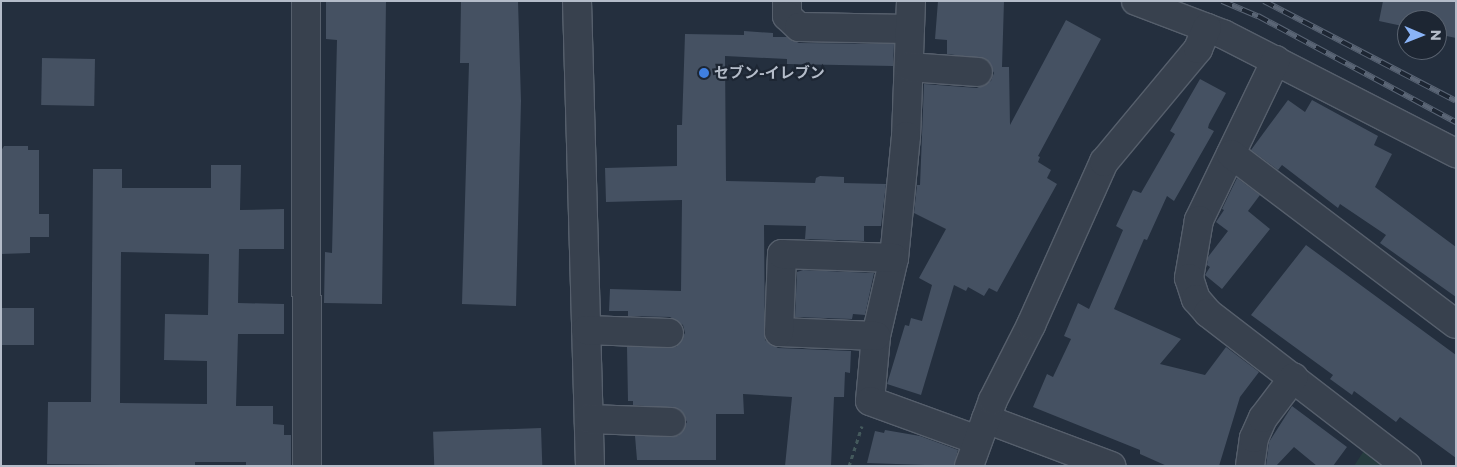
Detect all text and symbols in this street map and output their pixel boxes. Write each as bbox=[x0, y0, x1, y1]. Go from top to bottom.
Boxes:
north arrow bbox=[1397, 10, 1447, 60]
text: N bbox=[1427, 29, 1445, 41]
place label: セブン-イレブン bbox=[714, 64, 825, 82]
marker: セブン-イレブン bbox=[698, 67, 710, 79]

